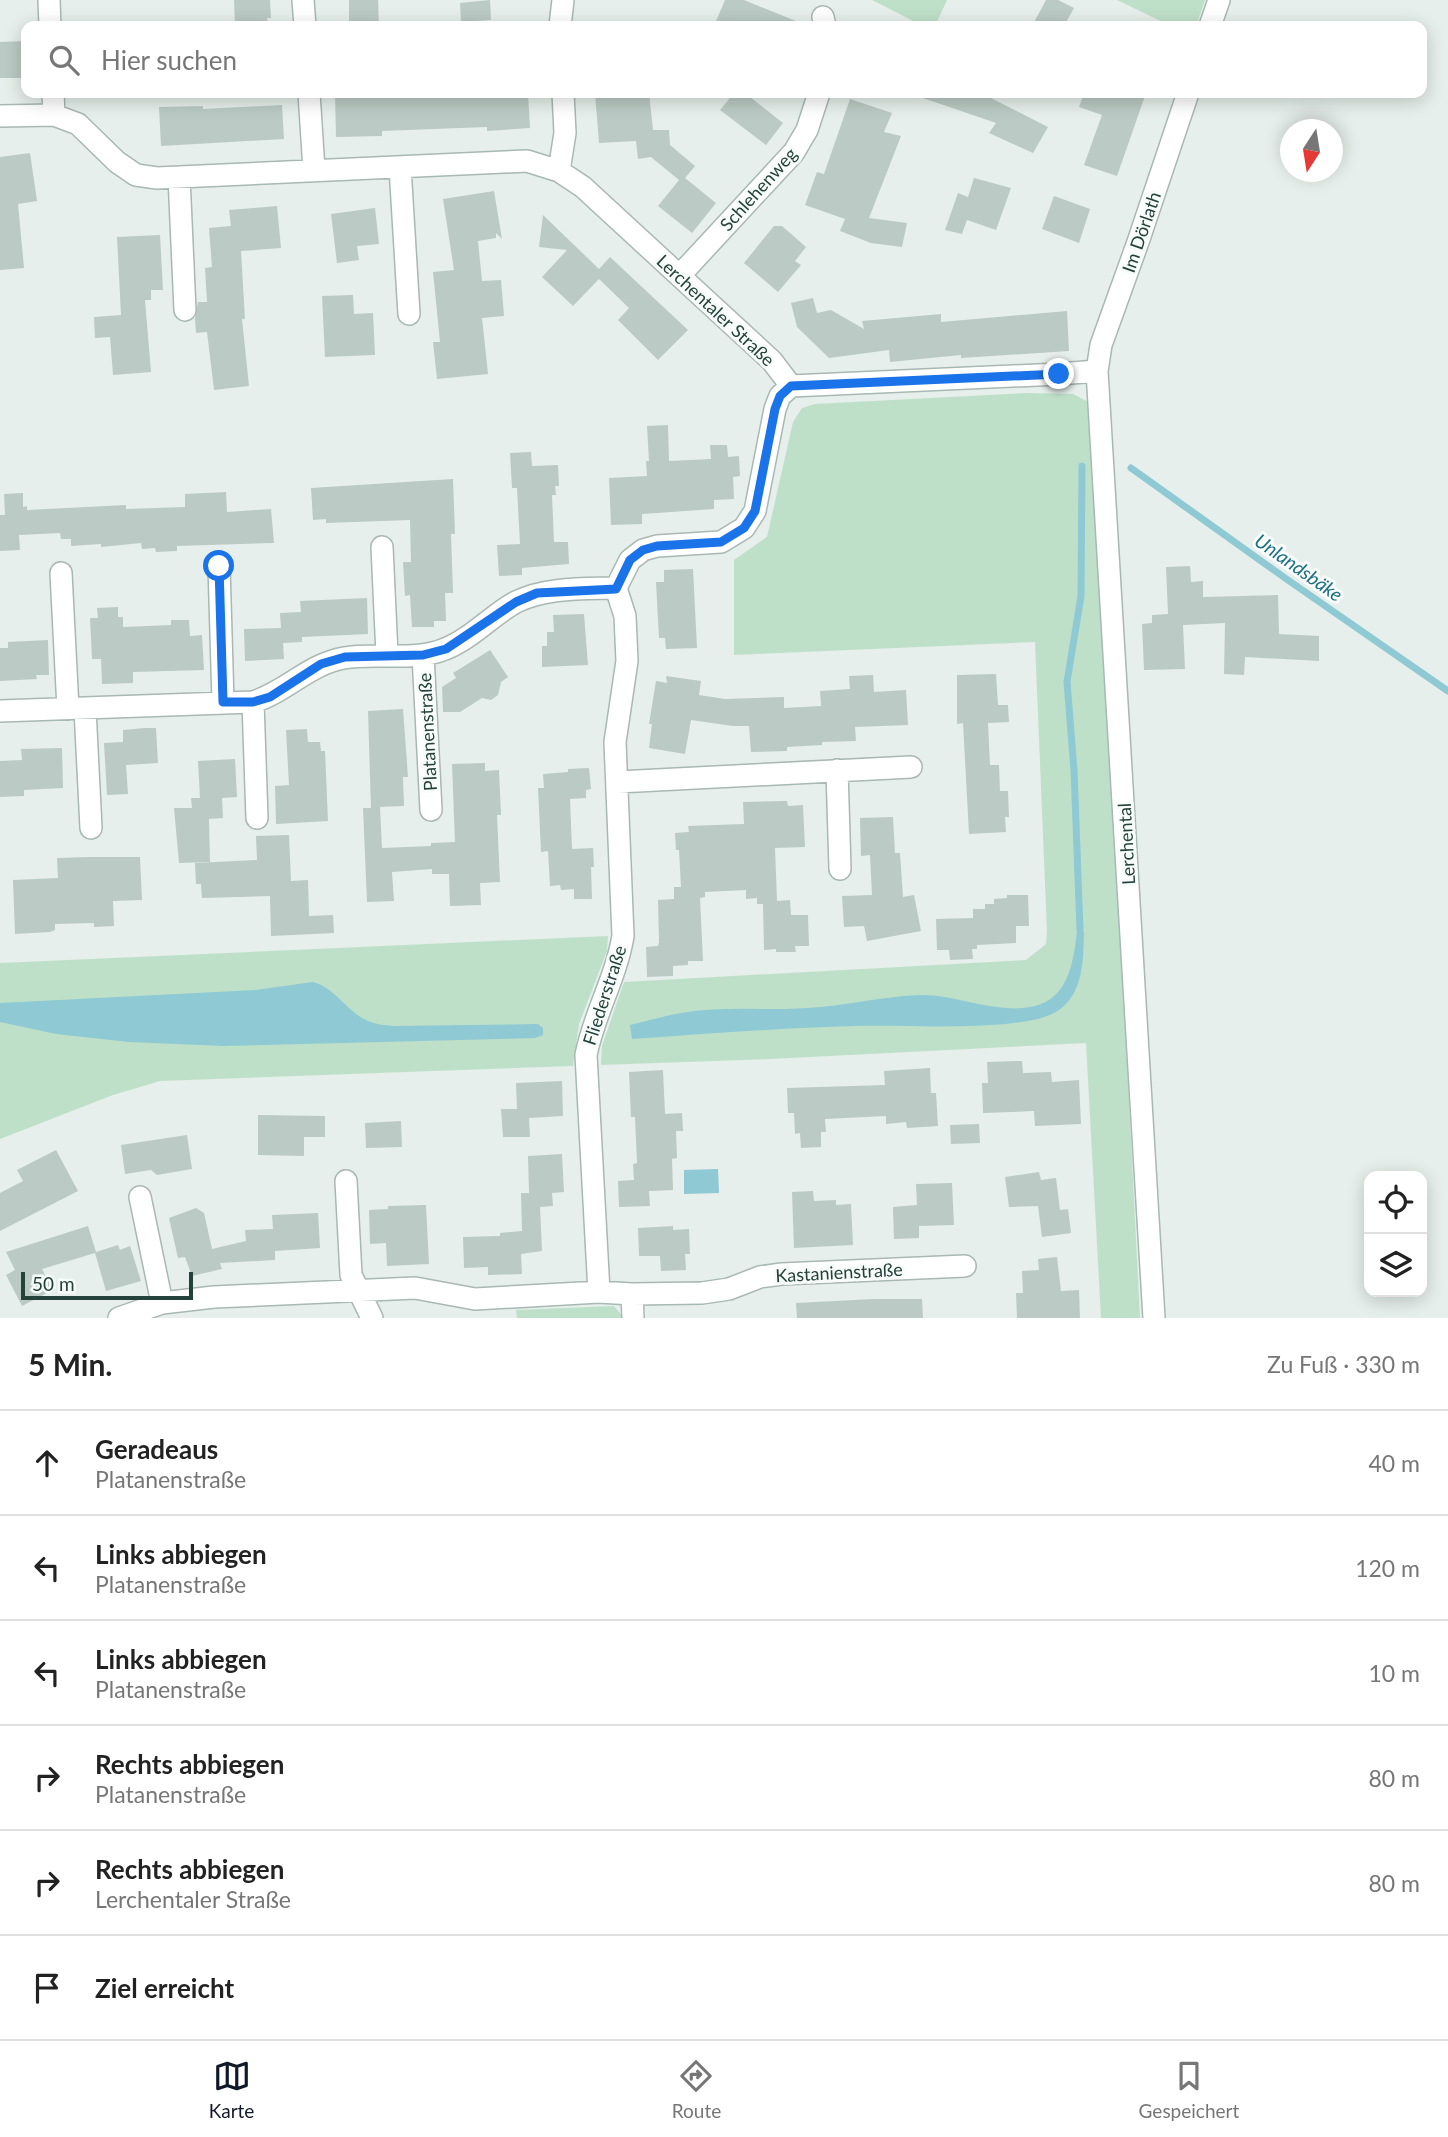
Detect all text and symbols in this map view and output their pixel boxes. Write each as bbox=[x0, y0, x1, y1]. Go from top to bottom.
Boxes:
search box bbox=[21, 21, 1427, 98]
icon: search bbox=[45, 41, 83, 79]
text: Hier suchen bbox=[101, 44, 237, 76]
north arrow bbox=[1280, 119, 1343, 182]
street label: Schlehenweg bbox=[715, 143, 801, 235]
street label: Im Dörlath bbox=[1117, 189, 1165, 275]
street label: Lerchentaler Straße bbox=[652, 250, 780, 370]
route end bbox=[1043, 358, 1074, 389]
water label: Unlandsbäke bbox=[1251, 528, 1347, 606]
route start bbox=[203, 550, 234, 581]
street label: Platanenstraße bbox=[413, 672, 441, 792]
street label: Lerchental bbox=[1113, 802, 1139, 886]
street label: Fliederstraße bbox=[578, 942, 630, 1048]
map controls bbox=[1364, 1171, 1427, 1297]
button: locate bbox=[1364, 1171, 1427, 1234]
button: layers bbox=[1364, 1234, 1427, 1297]
street label: Kastanienstraße bbox=[775, 1258, 903, 1286]
scale bar bbox=[21, 1269, 192, 1301]
text: 50 m bbox=[32, 1272, 75, 1295]
text: 5 Min. bbox=[28, 1346, 113, 1382]
text: Zu Fuß · 330 m bbox=[1267, 1350, 1420, 1378]
text: Geradeaus bbox=[95, 1433, 218, 1465]
icon: ahead bbox=[28, 1444, 66, 1482]
text: 40 m bbox=[1369, 1449, 1420, 1477]
text: Platanenstraße bbox=[95, 1465, 246, 1493]
text: Links abbiegen bbox=[95, 1538, 267, 1570]
icon: left bbox=[28, 1549, 66, 1587]
text: 120 m bbox=[1355, 1554, 1420, 1582]
text: Platanenstraße bbox=[95, 1570, 246, 1598]
text: Links abbiegen bbox=[95, 1643, 267, 1675]
icon: left bbox=[28, 1654, 66, 1692]
text: 10 m bbox=[1369, 1659, 1420, 1687]
text: Platanenstraße bbox=[95, 1675, 246, 1703]
text: Rechts abbiegen bbox=[95, 1748, 284, 1780]
icon: right bbox=[28, 1759, 66, 1797]
text: 80 m bbox=[1369, 1764, 1420, 1792]
text: Platanenstraße bbox=[95, 1780, 246, 1808]
text: Rechts abbiegen bbox=[95, 1853, 284, 1885]
icon: right bbox=[28, 1864, 66, 1902]
text: 80 m bbox=[1369, 1869, 1420, 1897]
text: Lerchentaler Straße bbox=[95, 1885, 291, 1913]
icon: arrive bbox=[28, 1969, 66, 2007]
text: Ziel erreicht bbox=[95, 1972, 234, 2004]
tab: Karte bbox=[209, 2057, 254, 2122]
tab: Route bbox=[672, 2057, 721, 2122]
tab: Gespeichert bbox=[1139, 2057, 1239, 2122]

